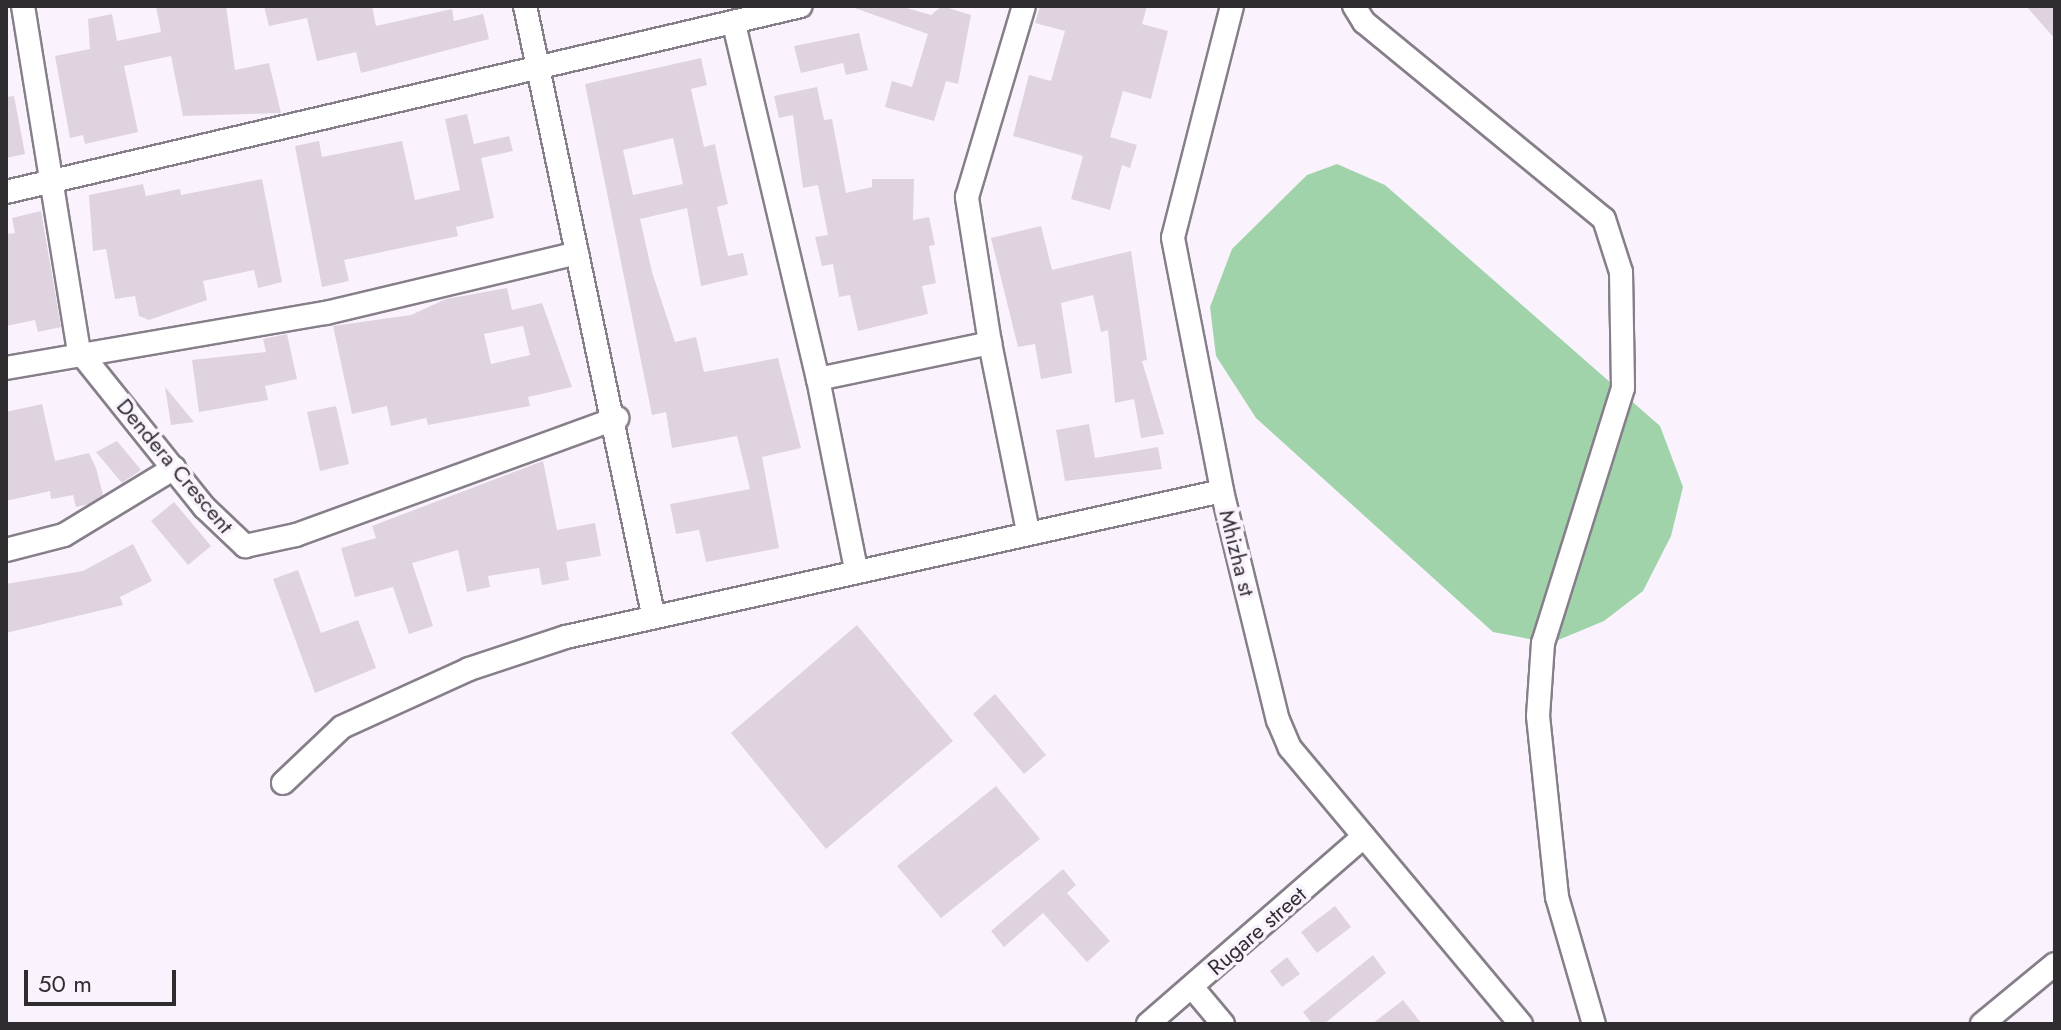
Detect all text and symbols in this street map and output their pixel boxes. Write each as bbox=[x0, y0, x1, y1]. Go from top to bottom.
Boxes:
street label: Dendera Crescent bbox=[111, 393, 239, 539]
street label: Mhizha st bbox=[1214, 507, 1260, 599]
street label: Rugare street bbox=[1203, 881, 1311, 981]
scale bar bbox=[28, 954, 180, 1004]
text: 50 m bbox=[38, 966, 92, 1001]

